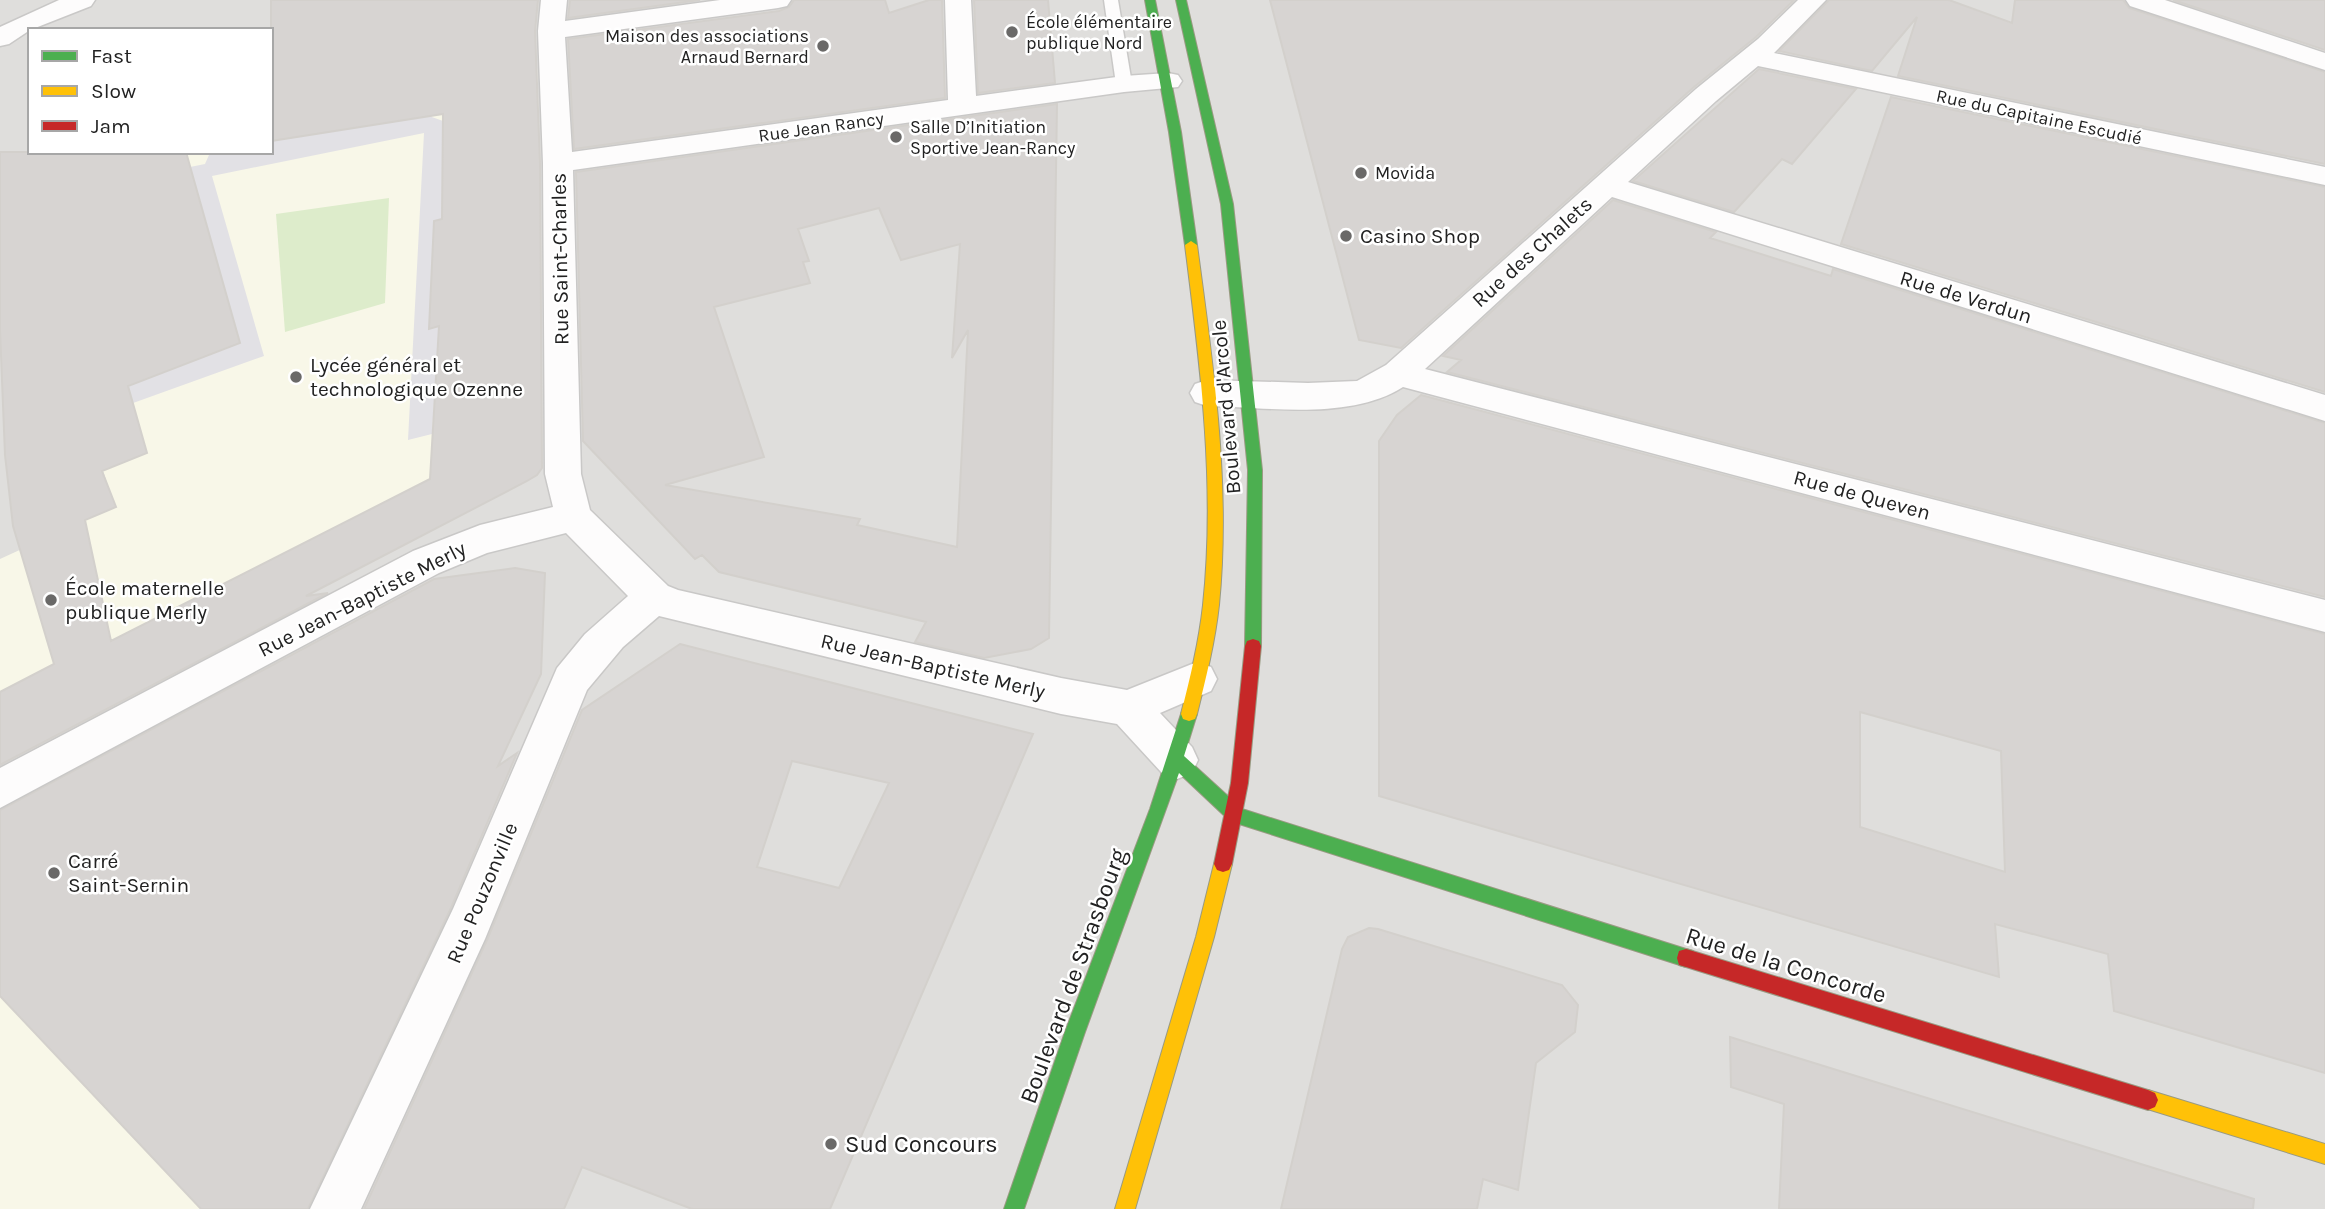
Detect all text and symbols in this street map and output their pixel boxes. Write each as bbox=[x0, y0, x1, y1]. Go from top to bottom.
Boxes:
place label: École élémentaire publique Nord bbox=[1026, 10, 1172, 54]
marker: École élémentaire publique Nord bbox=[1004, 24, 1020, 40]
place label: Maison des associations Arnaud Bernard bbox=[605, 25, 809, 68]
legend bbox=[28, 28, 273, 154]
marker: Maison des associations Arnaud Bernard bbox=[815, 38, 831, 54]
text: Fast bbox=[91, 44, 132, 68]
text: Slow bbox=[91, 79, 136, 103]
street label: Rue du Capitaine Escudié bbox=[1934, 84, 2144, 150]
street label: Rue Jean Rancy bbox=[757, 107, 886, 147]
text: Jam bbox=[91, 114, 131, 138]
place label: Salle D’Initiation Sportive Jean-Rancy bbox=[910, 116, 1076, 159]
marker: Salle D’Initiation Sportive Jean-Rancy bbox=[888, 129, 904, 145]
place label: Movida bbox=[1375, 162, 1435, 184]
marker: Movida bbox=[1353, 165, 1369, 181]
street label: Rue Saint-Charles bbox=[546, 173, 574, 345]
street label: Rue des Chalets bbox=[1467, 192, 1597, 312]
place label: Casino Shop bbox=[1360, 224, 1480, 248]
marker: Casino Shop bbox=[1338, 228, 1354, 244]
street label: Rue de Verdun bbox=[1897, 266, 2035, 328]
street label: Boulevard d'Arcole bbox=[1206, 319, 1246, 495]
place label: Lycée général et technologique Ozenne bbox=[310, 353, 523, 401]
marker: Lycée général et technologique Ozenne bbox=[288, 369, 304, 385]
street label: Rue de Queven bbox=[1791, 465, 1933, 525]
street label: Rue Jean-Baptiste Merly bbox=[254, 536, 470, 662]
place label: École maternelle publique Merly bbox=[65, 576, 224, 624]
marker: École maternelle publique Merly bbox=[43, 592, 59, 608]
street label: Rue Jean-Baptiste Merly bbox=[818, 628, 1048, 704]
street label: Rue Pouzonville bbox=[442, 819, 522, 967]
street label: Boulevard de Strasbourg bbox=[1014, 844, 1132, 1107]
place label: Carré Saint-Sernin bbox=[68, 849, 189, 897]
marker: Carré Saint-Sernin bbox=[46, 865, 62, 881]
street label: Rue de la Concorde bbox=[1682, 921, 1890, 1009]
place label: Sud Concours bbox=[845, 1130, 998, 1158]
marker: Sud Concours bbox=[823, 1136, 839, 1152]

